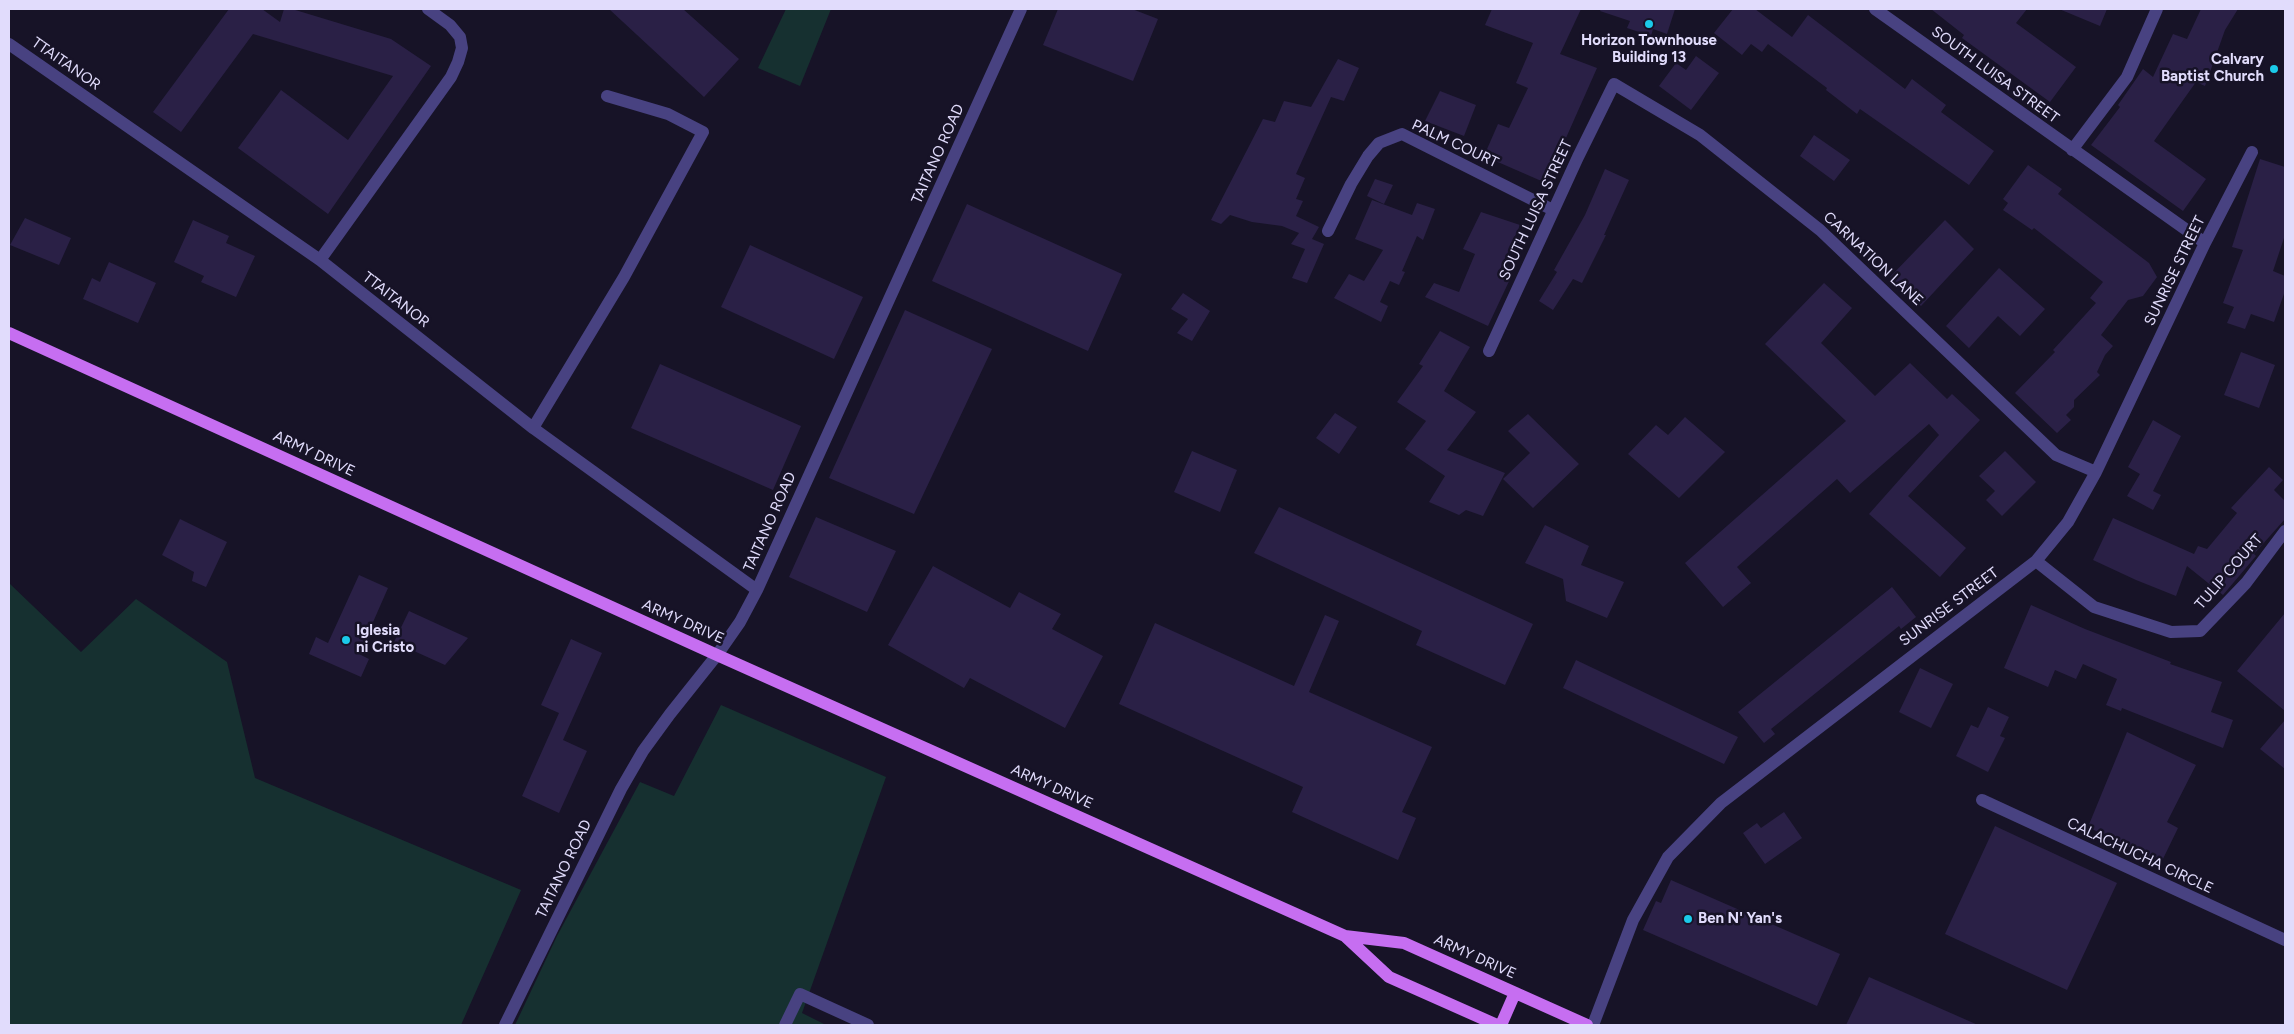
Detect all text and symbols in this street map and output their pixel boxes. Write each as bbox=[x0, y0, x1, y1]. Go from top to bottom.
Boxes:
marker: Horizon Townhouse Building 13 bbox=[1643, 18, 1655, 30]
street label: SOUTH LUISA STREET bbox=[1928, 23, 2062, 127]
place label: Horizon Townhouse Building 13 bbox=[1581, 32, 1717, 67]
street label: TTAITANOR bbox=[28, 34, 104, 94]
place label: Calvary Baptist Church bbox=[2161, 51, 2264, 86]
marker: Calvary Baptist Church bbox=[2268, 63, 2280, 75]
street label: TAITANO ROAD bbox=[908, 101, 968, 207]
street label: PALM COURT bbox=[1409, 116, 1501, 172]
street label: SOUTH LUISA STREET bbox=[1496, 137, 1576, 283]
street label: CARNATION LANE bbox=[1819, 208, 1927, 310]
street label: SUNRISE STREET bbox=[2141, 213, 2209, 329]
street label: TTAITANOR bbox=[359, 268, 433, 332]
street label: ARMY DRIVE bbox=[270, 427, 358, 481]
street label: TAITANO ROAD bbox=[740, 469, 800, 575]
street label: TULIP COURT bbox=[2191, 531, 2267, 613]
street label: SUNRISE STREET bbox=[1896, 564, 2002, 650]
street label: ARMY DRIVE bbox=[639, 596, 727, 648]
place label: Iglesia ni Cristo bbox=[356, 622, 414, 657]
marker: Iglesia ni Cristo bbox=[340, 634, 352, 646]
street label: ARMY DRIVE bbox=[1008, 761, 1096, 813]
street label: CALACHUCHA CIRCLE bbox=[2064, 814, 2216, 898]
street label: TAITANO ROAD bbox=[532, 817, 596, 921]
place label: Ben N' Yan's bbox=[1698, 910, 1782, 928]
marker: Ben N' Yan's bbox=[1682, 913, 1694, 925]
street label: ARMY DRIVE bbox=[1431, 931, 1519, 983]

